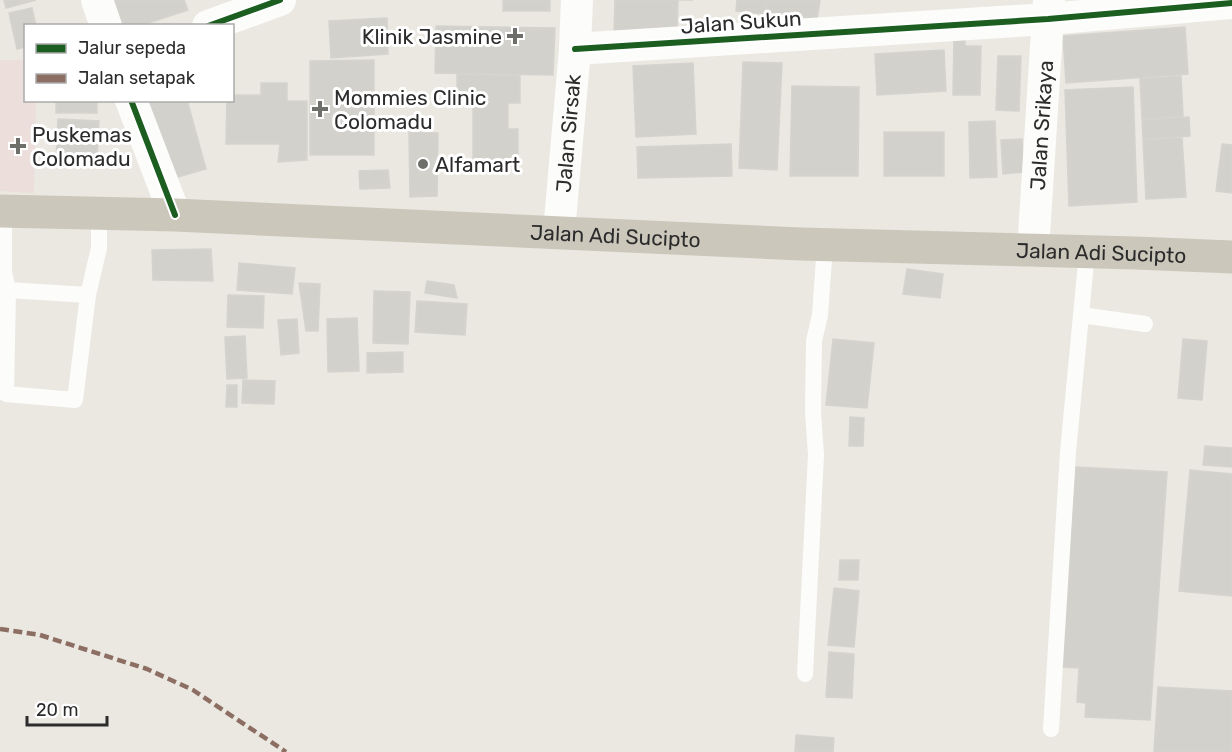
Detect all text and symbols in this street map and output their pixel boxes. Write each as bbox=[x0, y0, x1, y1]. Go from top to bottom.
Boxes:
street label: Jalan Sukun bbox=[680, 5, 802, 39]
legend bbox=[24, 24, 234, 102]
place label: Klinik Jasmine bbox=[362, 24, 502, 49]
marker: Klinik Jasmine bbox=[506, 27, 524, 45]
text: Jalur sepeda bbox=[78, 37, 186, 59]
street label: Jalan Srikaya bbox=[1024, 59, 1058, 191]
text: Jalan setapak bbox=[78, 67, 196, 89]
street label: Jalan Sirsak bbox=[550, 73, 585, 194]
place label: Mommies Clinic Colomadu bbox=[334, 85, 486, 134]
marker: Mommies Clinic Colomadu bbox=[311, 100, 329, 118]
place label: Puskemas Colomadu bbox=[32, 122, 132, 171]
marker: Puskemas Colomadu bbox=[9, 137, 27, 155]
place label: Alfamart bbox=[435, 152, 520, 177]
marker: Alfamart bbox=[416, 157, 430, 171]
street label: Jalan Adi Sucipto bbox=[530, 219, 701, 252]
street label: Jalan Adi Sucipto bbox=[1016, 237, 1187, 268]
scale bar bbox=[27, 689, 106, 727]
text: 20 m bbox=[36, 699, 78, 721]

